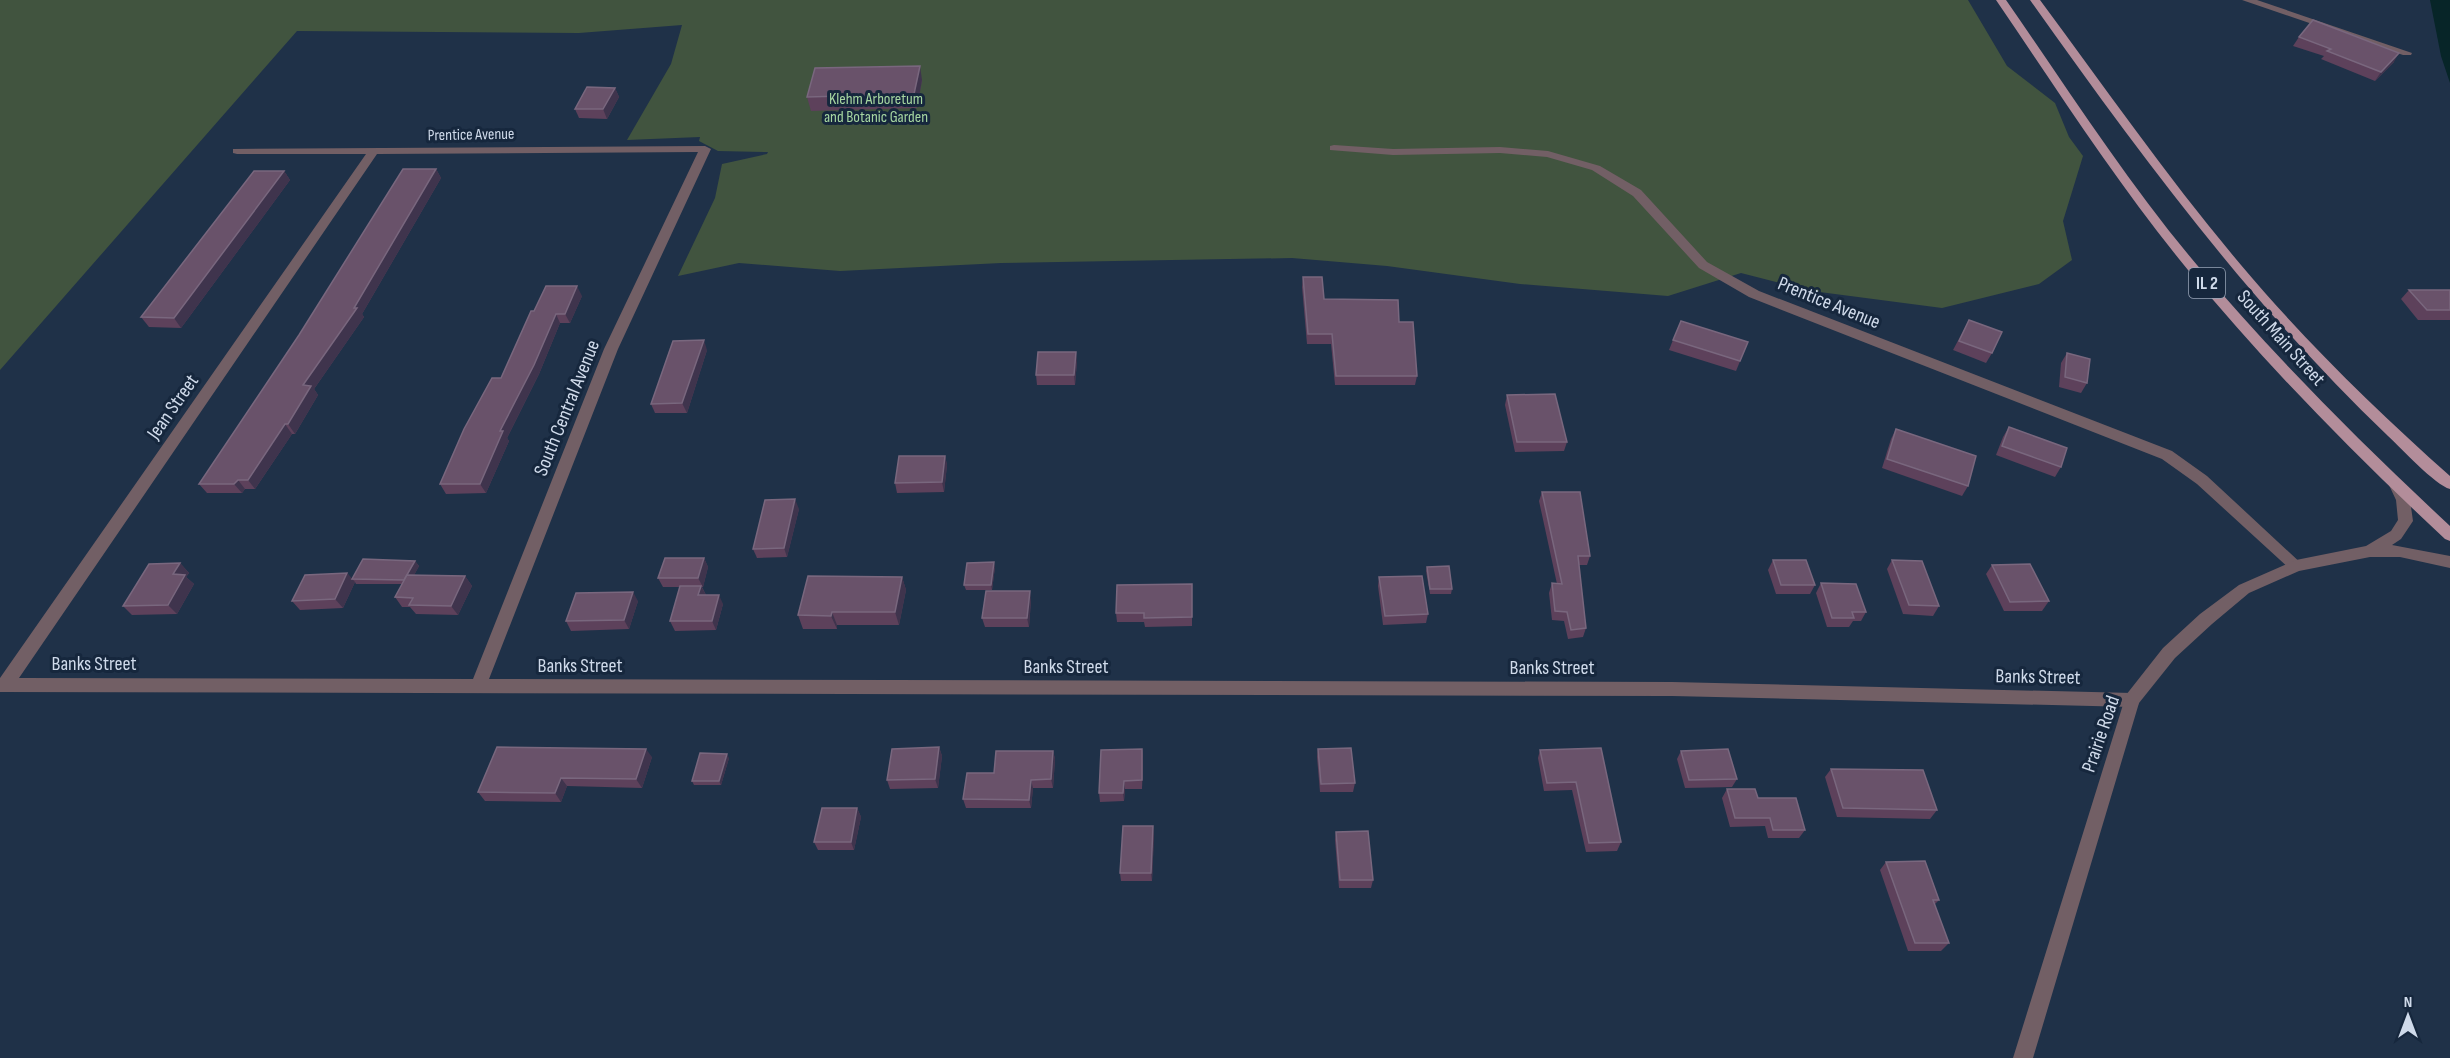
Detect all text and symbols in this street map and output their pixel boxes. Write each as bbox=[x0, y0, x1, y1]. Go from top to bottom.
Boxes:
park label: Klehm Arboretum and Botanic Garden bbox=[824, 90, 928, 127]
street label: Prentice Avenue bbox=[427, 125, 515, 145]
road number: IL 2 bbox=[2189, 268, 2225, 298]
street label: Prentice Avenue bbox=[1774, 272, 1884, 334]
street label: South Main Street bbox=[2232, 285, 2330, 391]
street label: South Central Avenue bbox=[529, 337, 605, 479]
street label: Jean Street bbox=[141, 370, 204, 445]
street label: Banks Street bbox=[51, 652, 137, 676]
street label: Banks Street bbox=[537, 654, 623, 678]
street label: Banks Street bbox=[1023, 655, 1109, 679]
street label: Banks Street bbox=[1509, 656, 1595, 680]
street label: Banks Street bbox=[1995, 664, 2081, 690]
street label: Prairie Road bbox=[2077, 693, 2125, 775]
north arrow bbox=[2378, 986, 2438, 1046]
text: N bbox=[2404, 993, 2412, 1012]

